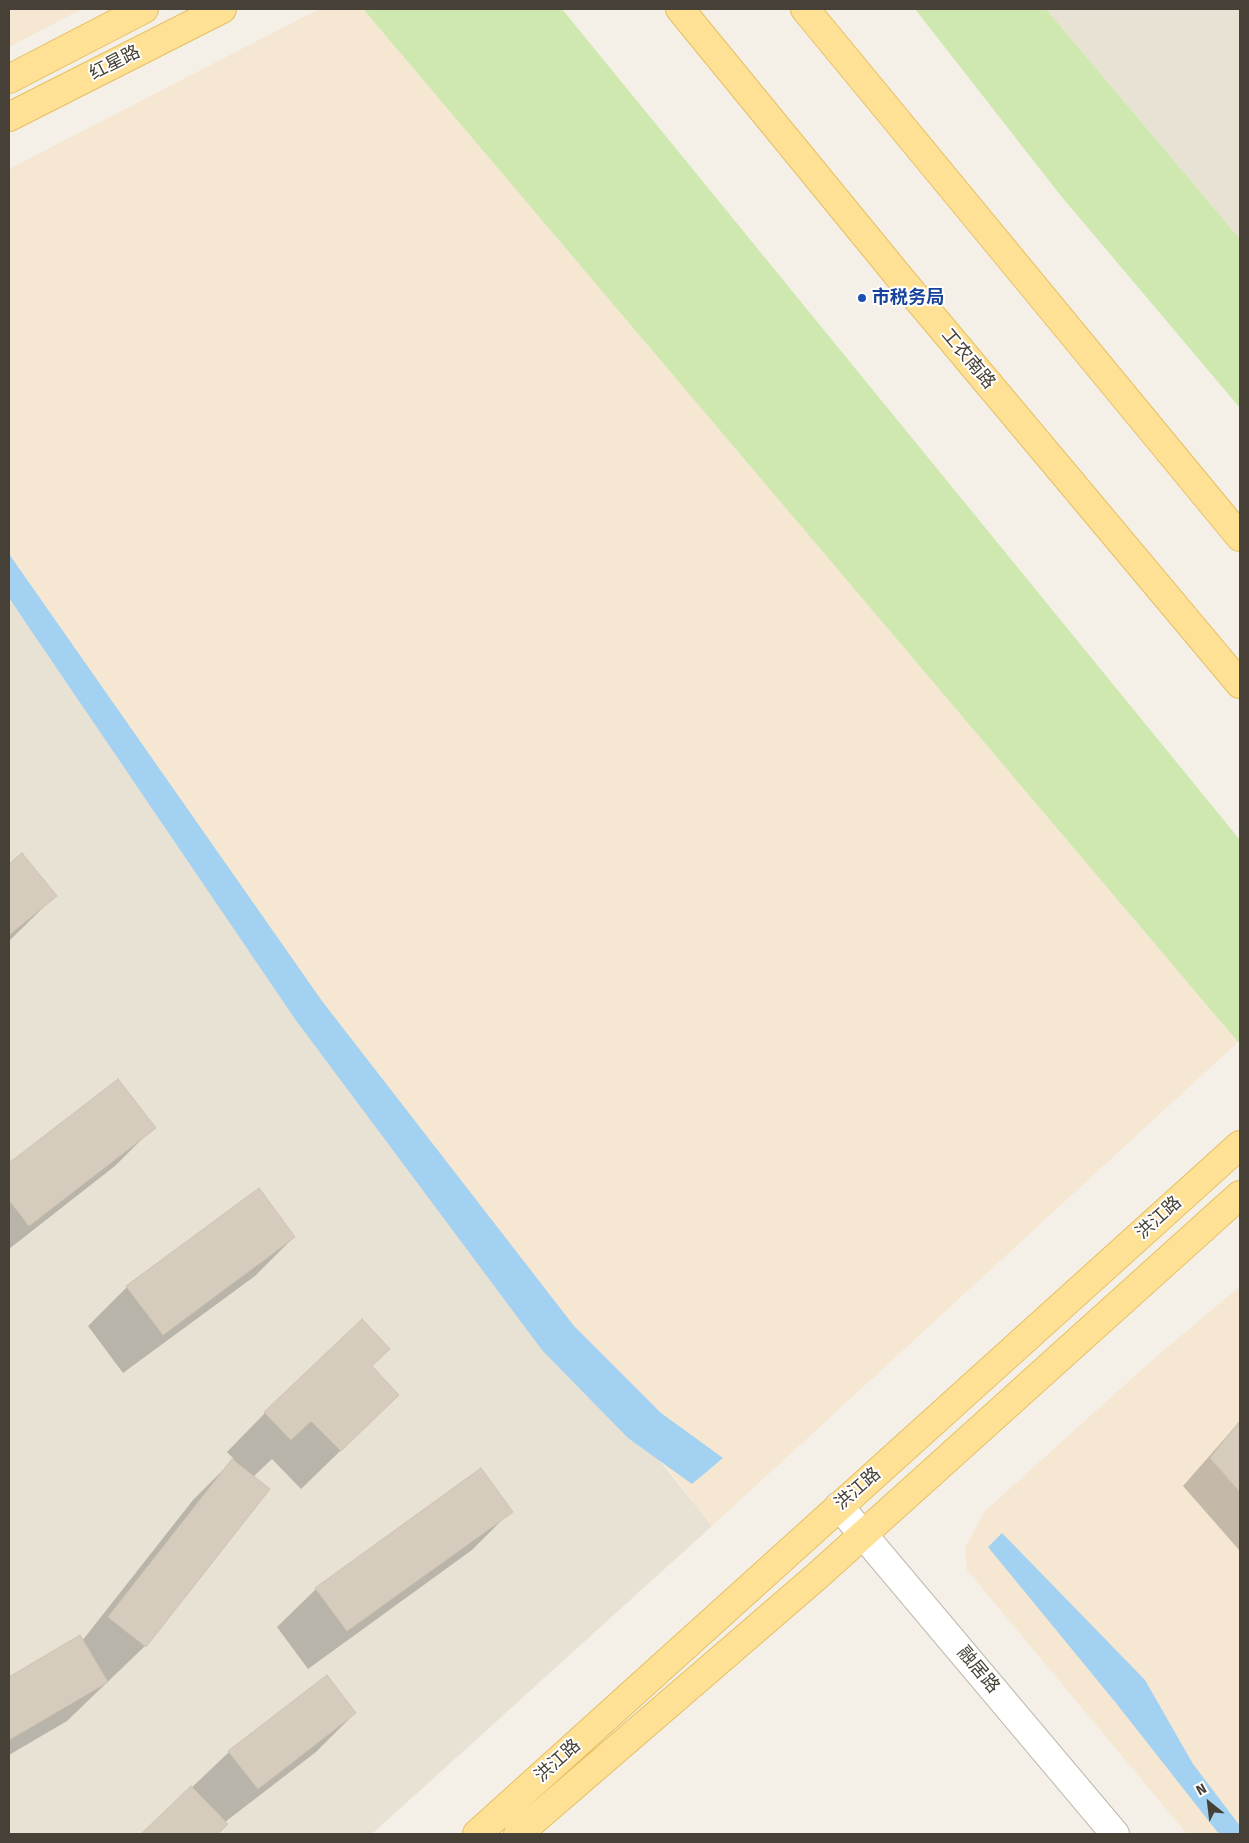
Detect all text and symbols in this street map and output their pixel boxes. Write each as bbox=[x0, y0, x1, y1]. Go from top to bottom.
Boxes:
street label: 红星路 bbox=[86, 41, 144, 85]
place label: 市税务局 bbox=[872, 287, 944, 309]
marker: 市税务局 bbox=[856, 292, 868, 304]
street label: 工农南路 bbox=[937, 324, 999, 394]
street label: 洪江路 bbox=[1132, 1192, 1186, 1244]
street label: 洪江路 bbox=[831, 1463, 885, 1515]
street label: 融居路 bbox=[952, 1642, 1004, 1698]
street label: 洪江路 bbox=[531, 1735, 585, 1787]
north arrow bbox=[1184, 1778, 1234, 1828]
text: N bbox=[1193, 1780, 1210, 1799]

